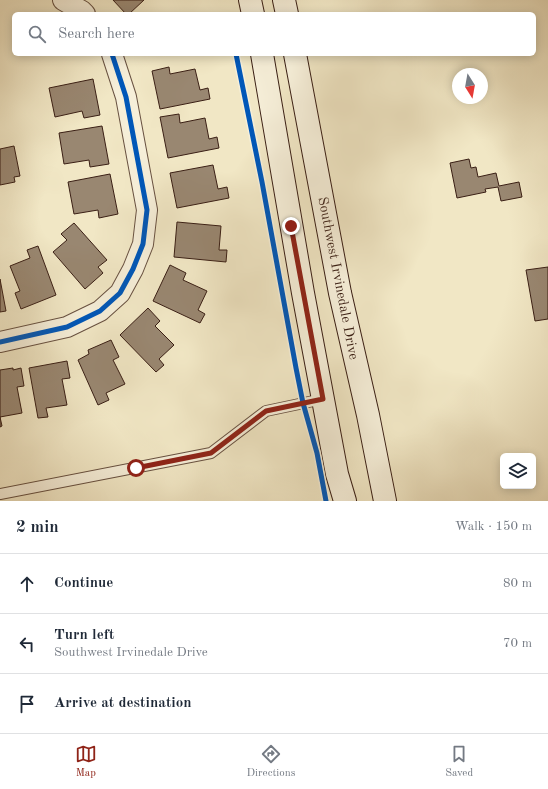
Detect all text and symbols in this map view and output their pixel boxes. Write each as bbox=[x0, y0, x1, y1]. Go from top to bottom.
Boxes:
search box bbox=[12, 12, 536, 56]
icon: search bbox=[26, 23, 48, 45]
text: Search here bbox=[58, 27, 135, 42]
north arrow bbox=[452, 68, 488, 104]
street label: Southwest Irvinedale Drive bbox=[315, 196, 361, 361]
route end bbox=[282, 217, 300, 235]
map controls bbox=[500, 453, 536, 489]
button: layers bbox=[500, 453, 536, 489]
route start bbox=[127, 459, 145, 477]
text: 2 min bbox=[16, 519, 59, 536]
text: Walk · 150 m bbox=[455, 520, 532, 533]
icon: ahead bbox=[16, 573, 38, 595]
text: Continue bbox=[54, 576, 113, 591]
text: 80 m bbox=[503, 577, 532, 590]
text: Turn left bbox=[54, 628, 114, 643]
icon: left bbox=[16, 633, 38, 655]
text: 70 m bbox=[503, 637, 532, 650]
text: Southwest Irvinedale Drive bbox=[54, 646, 208, 659]
icon: arrive bbox=[16, 693, 38, 715]
text: Arrive at destination bbox=[54, 696, 192, 711]
tab: Map bbox=[75, 743, 97, 781]
tab: Directions bbox=[247, 743, 295, 781]
tab: Saved bbox=[445, 743, 473, 781]

